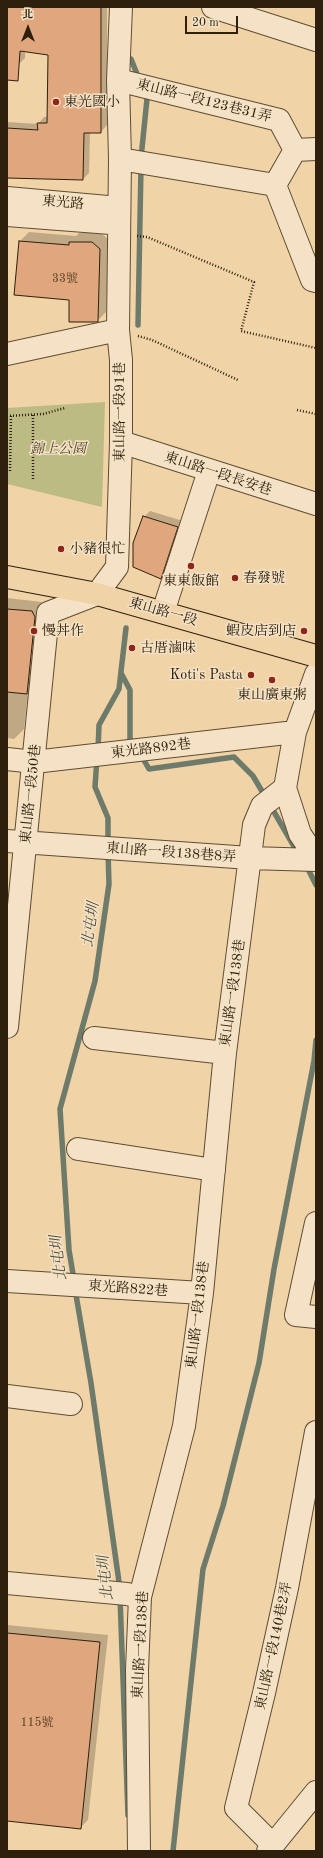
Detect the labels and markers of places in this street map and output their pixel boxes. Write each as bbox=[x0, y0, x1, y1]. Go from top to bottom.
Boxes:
place label: 東光國小 bbox=[64, 94, 120, 110]
marker: 東光國小 bbox=[51, 97, 61, 107]
place label: 小豬很忙 bbox=[69, 541, 125, 557]
marker: 小豬很忙 bbox=[56, 544, 66, 554]
marker: 東東飯館 bbox=[186, 561, 196, 571]
place label: 春發號 bbox=[243, 570, 285, 586]
place label: 東東飯館 bbox=[163, 573, 219, 589]
marker: 春發號 bbox=[230, 573, 240, 583]
place label: 慢丼作 bbox=[42, 623, 84, 639]
place label: 蝦皮店到店 bbox=[226, 623, 296, 639]
marker: 慢丼作 bbox=[29, 626, 39, 636]
marker: 蝦皮店到店 bbox=[299, 626, 309, 636]
place label: 古厝滷味 bbox=[140, 640, 196, 656]
marker: 古厝滷味 bbox=[127, 643, 137, 653]
place label: Koti's Pasta bbox=[170, 667, 243, 683]
marker: Koti's Pasta bbox=[246, 670, 256, 680]
marker: 東山廣東粥 bbox=[267, 675, 277, 685]
place label: 東山廣東粥 bbox=[237, 687, 307, 703]

